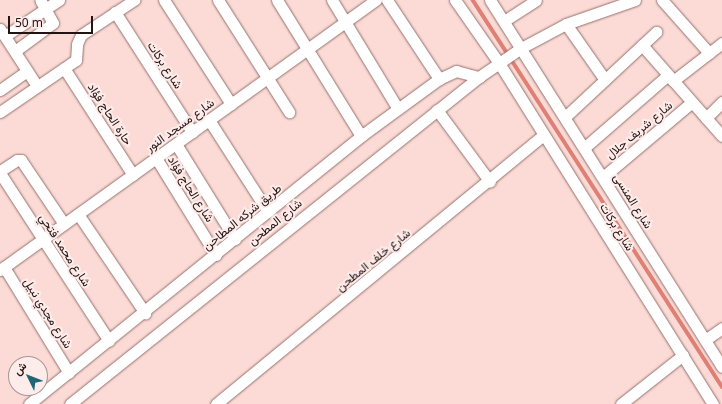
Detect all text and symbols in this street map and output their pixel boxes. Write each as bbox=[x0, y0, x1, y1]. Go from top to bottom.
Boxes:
scale bar bbox=[10, 8, 95, 34]
text: 50 m bbox=[15, 14, 43, 31]
street label: شارع بركات bbox=[144, 39, 186, 91]
street label: حارة الحاج فؤاد bbox=[85, 80, 135, 148]
street label: شارع مسجد النور bbox=[143, 95, 217, 155]
street label: شارع شريف جلال bbox=[603, 98, 675, 162]
street label: شارع الحاج فؤاد bbox=[165, 153, 217, 225]
street label: شارع المنسى bbox=[610, 171, 656, 231]
street label: طريق شركه المطاحن bbox=[200, 181, 284, 253]
street label: شارع المطحن bbox=[245, 196, 305, 248]
street label: شارع بركات bbox=[597, 201, 637, 253]
street label: شارع محمد فتحي bbox=[36, 211, 94, 289]
street label: شارع خلف المطحن bbox=[333, 226, 413, 294]
street label: شارع مجدي نبيل bbox=[21, 275, 75, 351]
north arrow bbox=[8, 356, 48, 396]
text: ش bbox=[10, 358, 30, 378]

